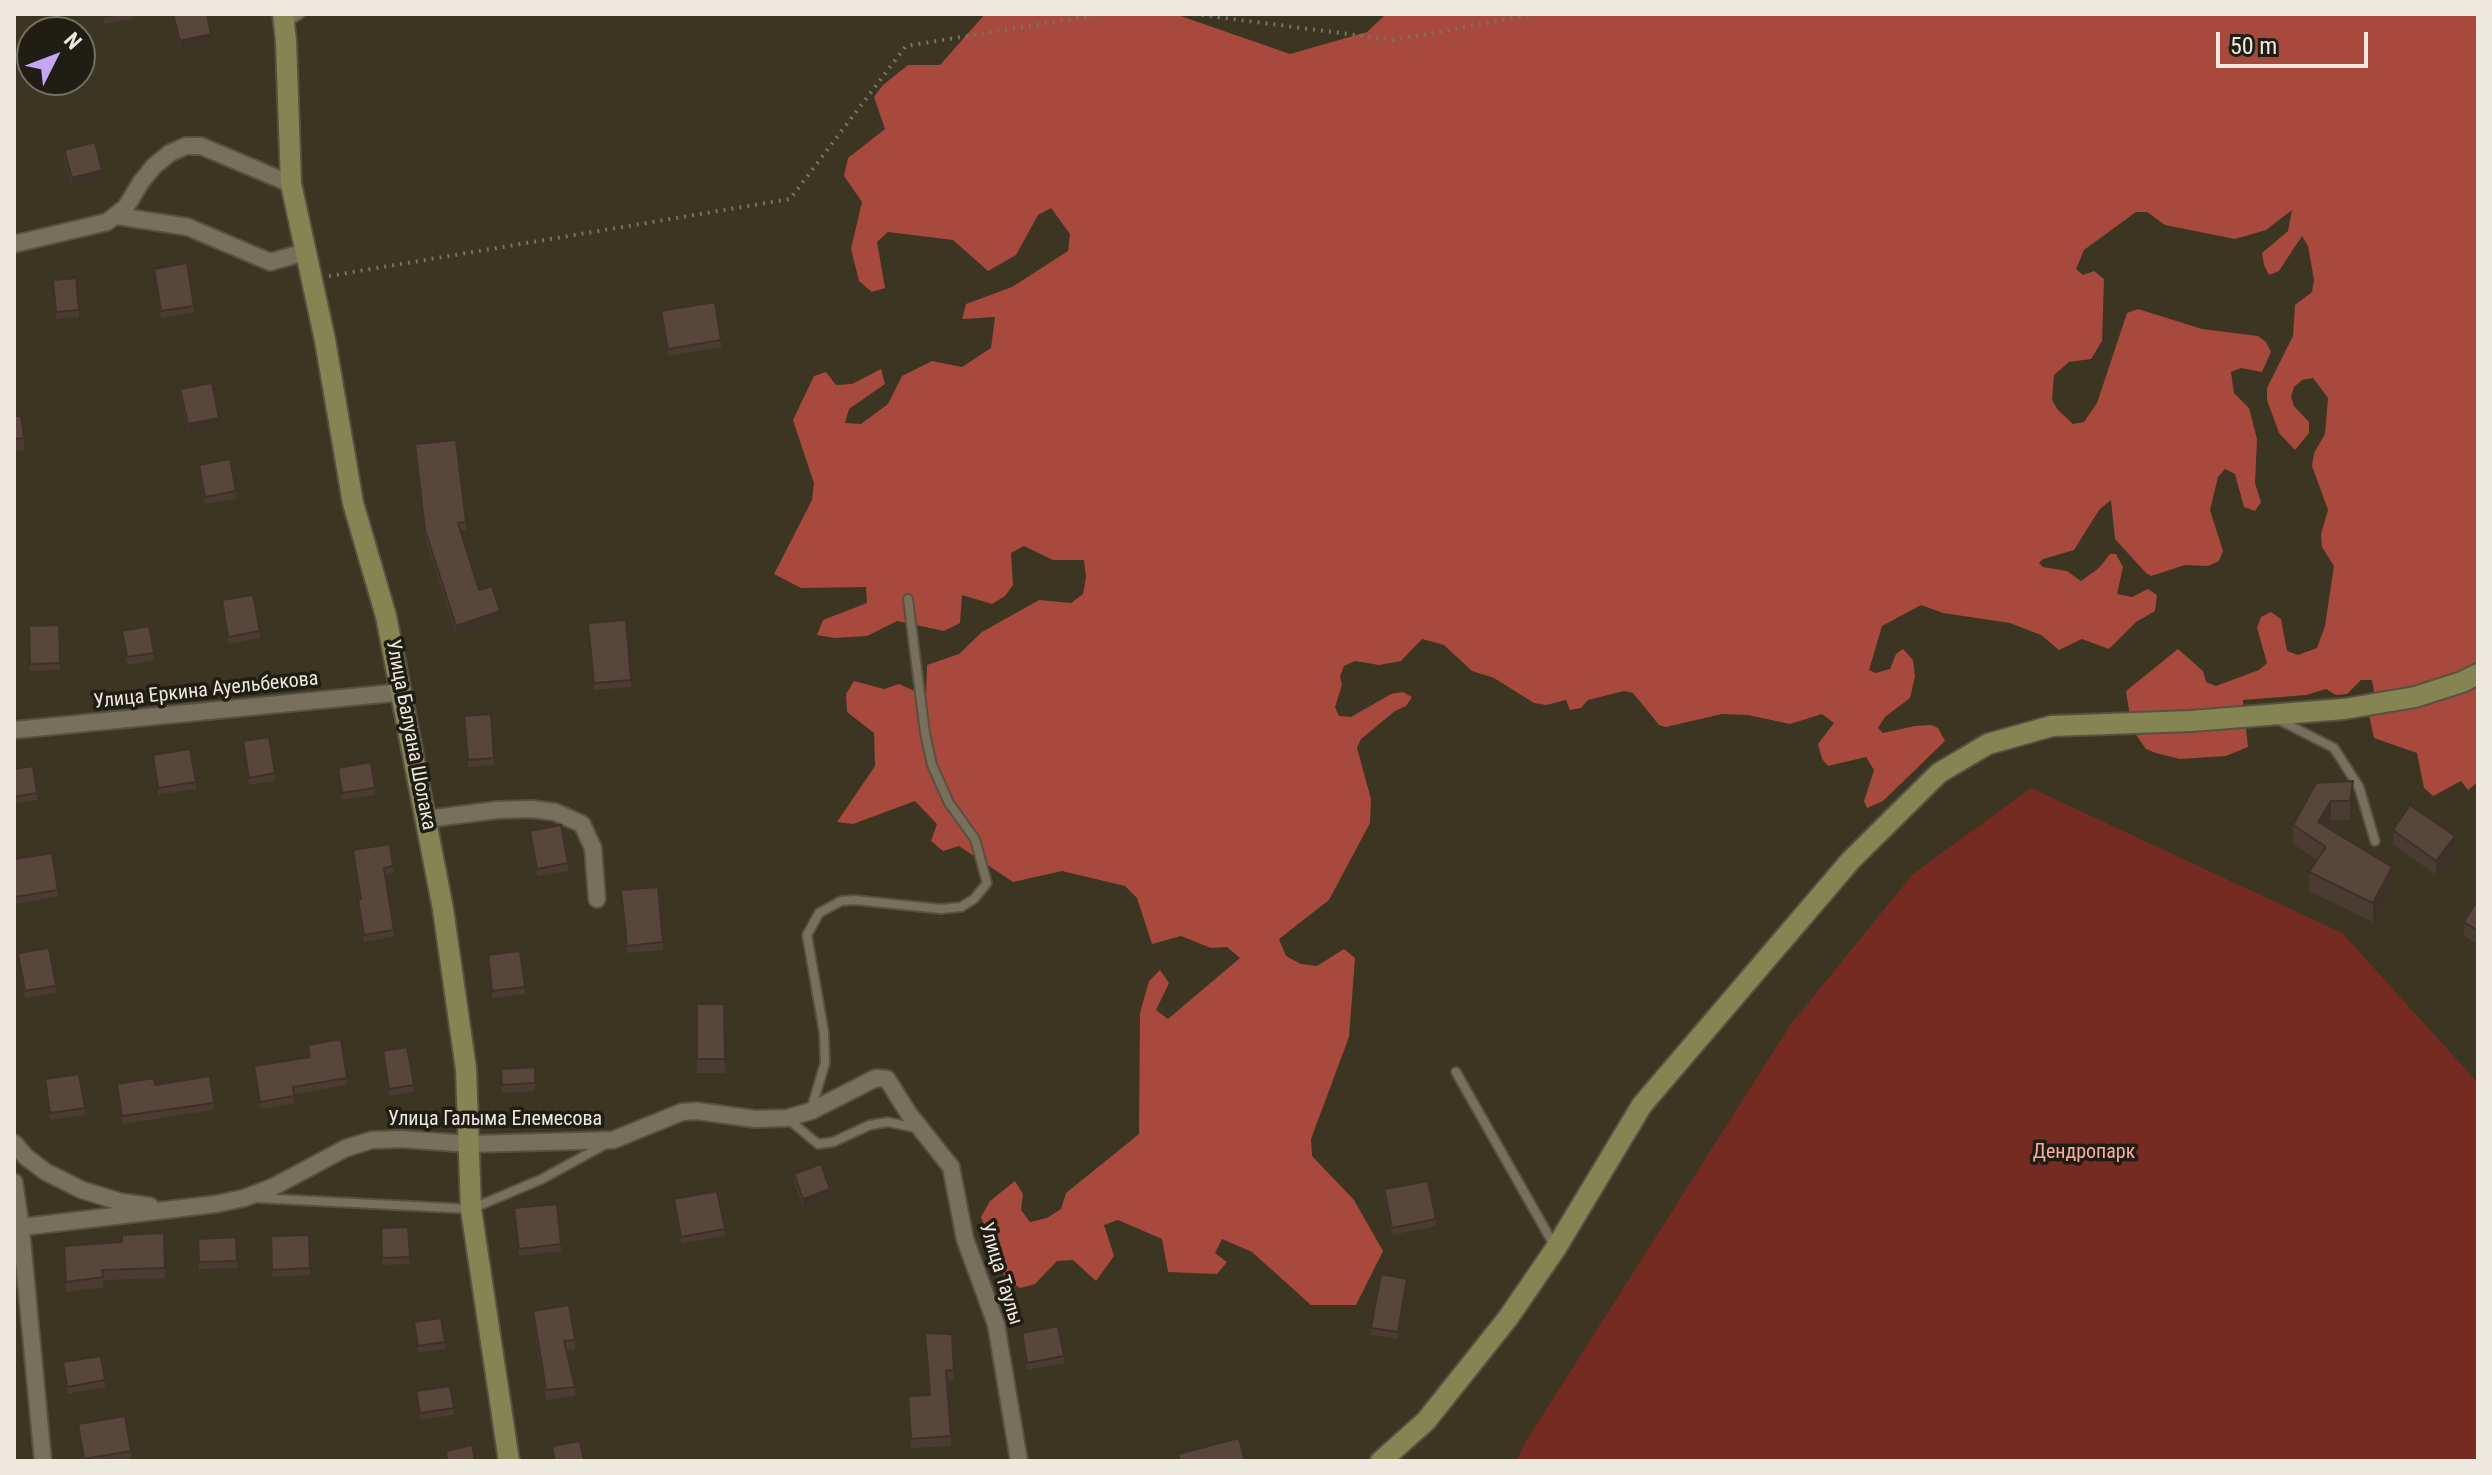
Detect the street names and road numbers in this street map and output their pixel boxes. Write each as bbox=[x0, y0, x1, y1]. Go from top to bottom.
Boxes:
street label: Улица Балуана Шолака bbox=[380, 638, 440, 832]
street label: Улица Еркина Ауельбекова bbox=[92, 667, 320, 715]
street label: Улица Галыма Елемесова bbox=[388, 1108, 602, 1132]
street label: Улица Таулы bbox=[973, 1220, 1027, 1328]

